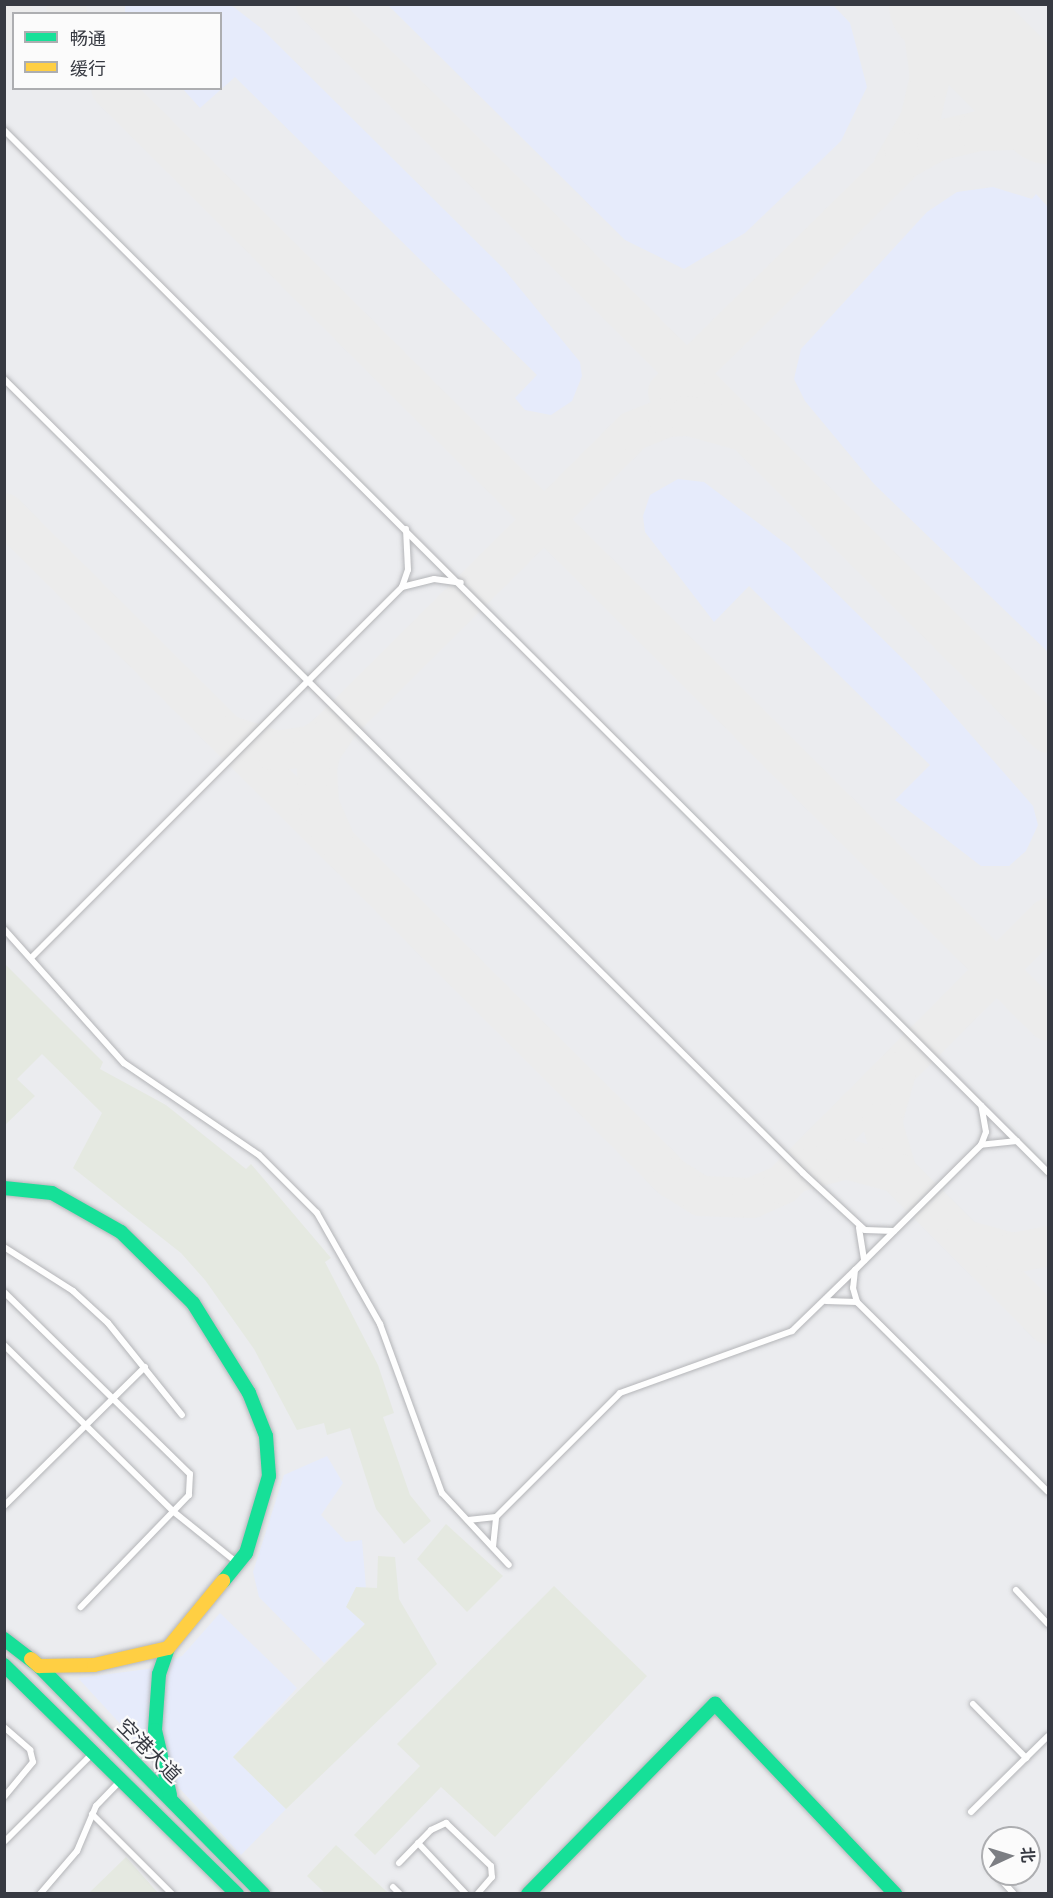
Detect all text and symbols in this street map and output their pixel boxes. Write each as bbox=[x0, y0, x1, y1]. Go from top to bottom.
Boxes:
legend bbox=[12, 12, 222, 90]
text: 畅通 bbox=[70, 27, 106, 51]
text: 缓行 bbox=[70, 57, 106, 81]
street label: 空港大道 bbox=[112, 1714, 186, 1788]
north arrow bbox=[981, 1826, 1041, 1886]
text: 北 bbox=[1015, 1846, 1038, 1864]

